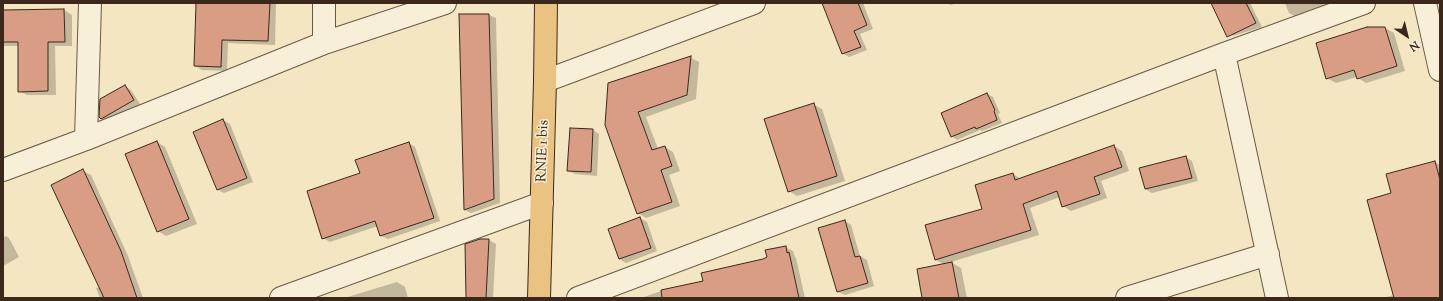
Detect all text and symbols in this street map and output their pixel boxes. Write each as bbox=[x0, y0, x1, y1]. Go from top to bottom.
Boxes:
north arrow bbox=[1387, 16, 1427, 56]
text: N bbox=[1406, 37, 1422, 55]
street label: RNIE 1 bis bbox=[535, 120, 553, 182]

